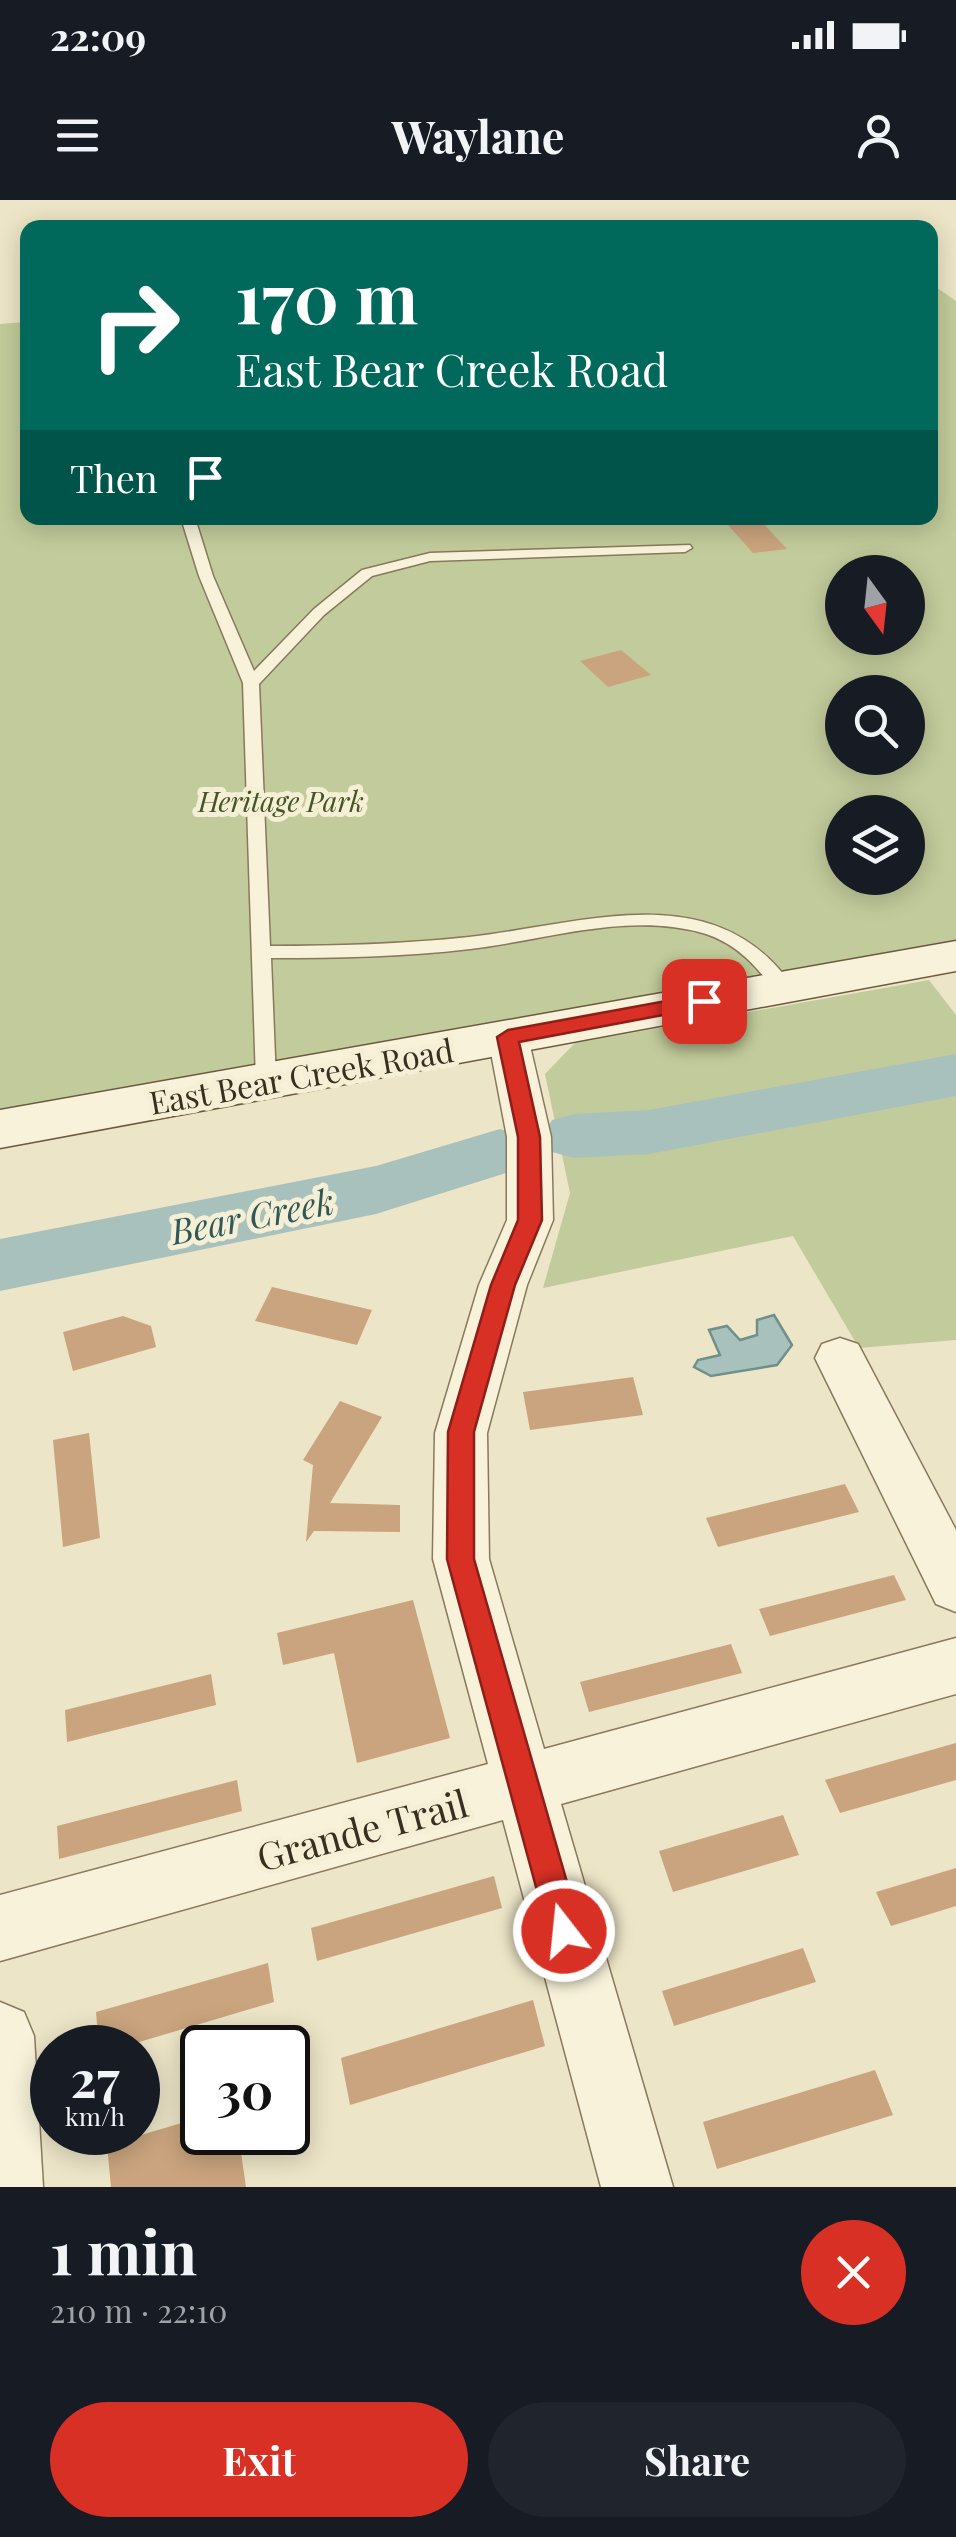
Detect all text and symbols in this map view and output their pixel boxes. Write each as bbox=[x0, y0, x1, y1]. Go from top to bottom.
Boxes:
text: 22:09 bbox=[50, 10, 146, 61]
text: Waylane bbox=[391, 105, 565, 165]
icon: menu bbox=[50, 108, 105, 163]
icon: person bbox=[851, 108, 906, 163]
text: 170 m bbox=[235, 248, 418, 342]
icon: right bbox=[70, 260, 200, 390]
text: East Bear Creek Road bbox=[235, 338, 668, 398]
icon: arrive bbox=[178, 450, 233, 505]
text: Then bbox=[70, 452, 158, 503]
north arrow bbox=[825, 555, 925, 655]
map controls bbox=[825, 555, 925, 895]
button: search bbox=[825, 675, 925, 775]
park label: Heritage Park bbox=[197, 782, 364, 819]
button: layers bbox=[825, 795, 925, 895]
pin bbox=[662, 959, 747, 1044]
icon: arrive bbox=[677, 974, 732, 1029]
street label: East Bear Creek Road bbox=[146, 1027, 456, 1123]
water label: Bear Creek bbox=[165, 1176, 337, 1254]
street label: Grande Trail bbox=[251, 1776, 473, 1882]
position arrow bbox=[512, 1879, 616, 1983]
speed limit sign: 30 bbox=[180, 2025, 310, 2155]
text: 27 bbox=[71, 2044, 119, 2111]
text: km/h bbox=[65, 2099, 125, 2132]
text: 1 min bbox=[50, 2210, 197, 2290]
button: close bbox=[801, 2220, 906, 2325]
text: 210 m · 22:10 bbox=[50, 2288, 227, 2331]
button: Exit bbox=[50, 2402, 468, 2517]
button: Share bbox=[488, 2402, 906, 2517]

